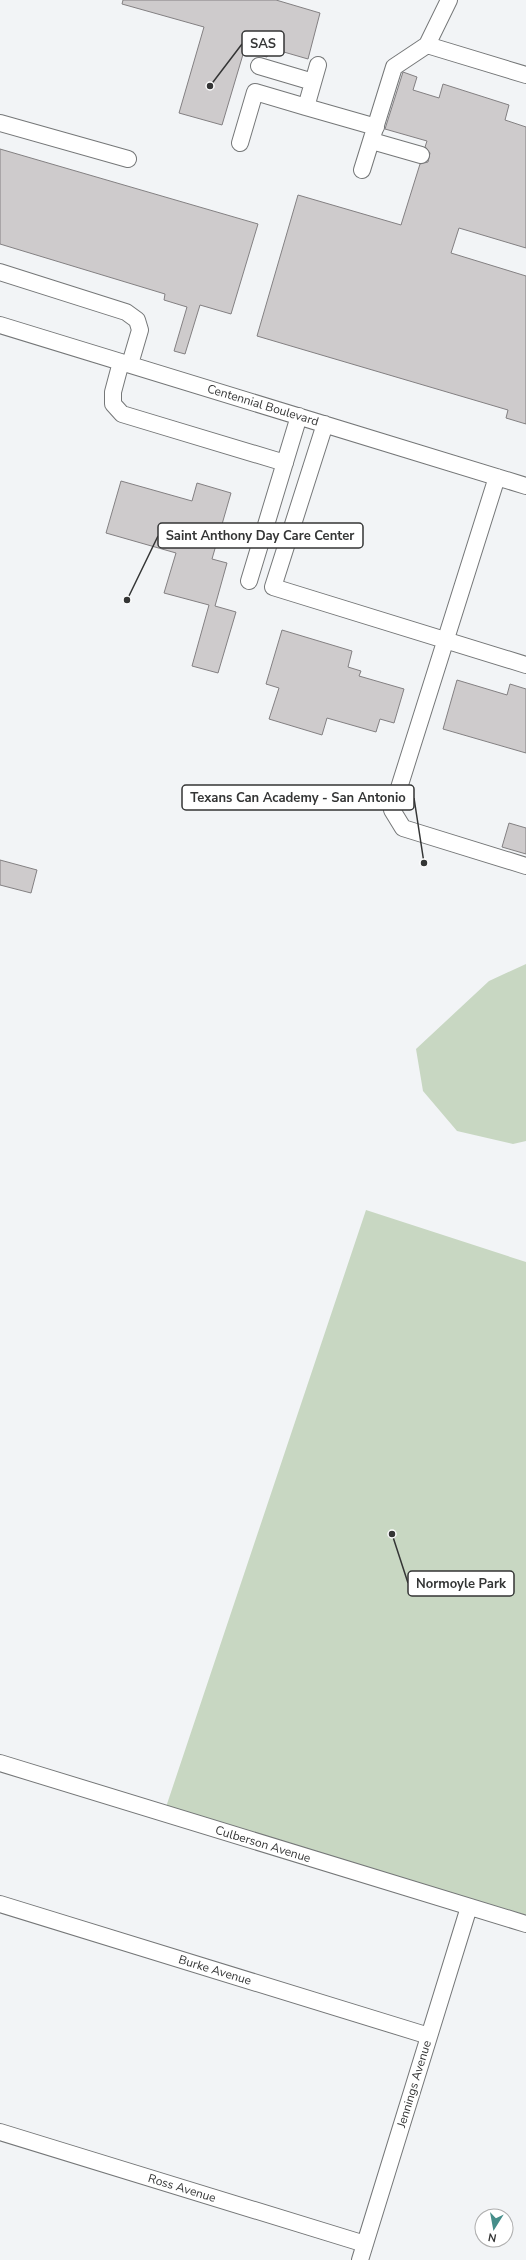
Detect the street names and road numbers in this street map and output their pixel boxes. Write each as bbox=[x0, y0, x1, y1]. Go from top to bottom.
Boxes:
street label: Centennial Boulevard bbox=[205, 380, 321, 430]
street label: Culberson Avenue bbox=[213, 1822, 313, 1866]
street label: Burke Avenue bbox=[177, 1951, 253, 1989]
street label: Jennings Avenue bbox=[393, 2039, 435, 2130]
street label: Ross Avenue bbox=[146, 2170, 218, 2206]

